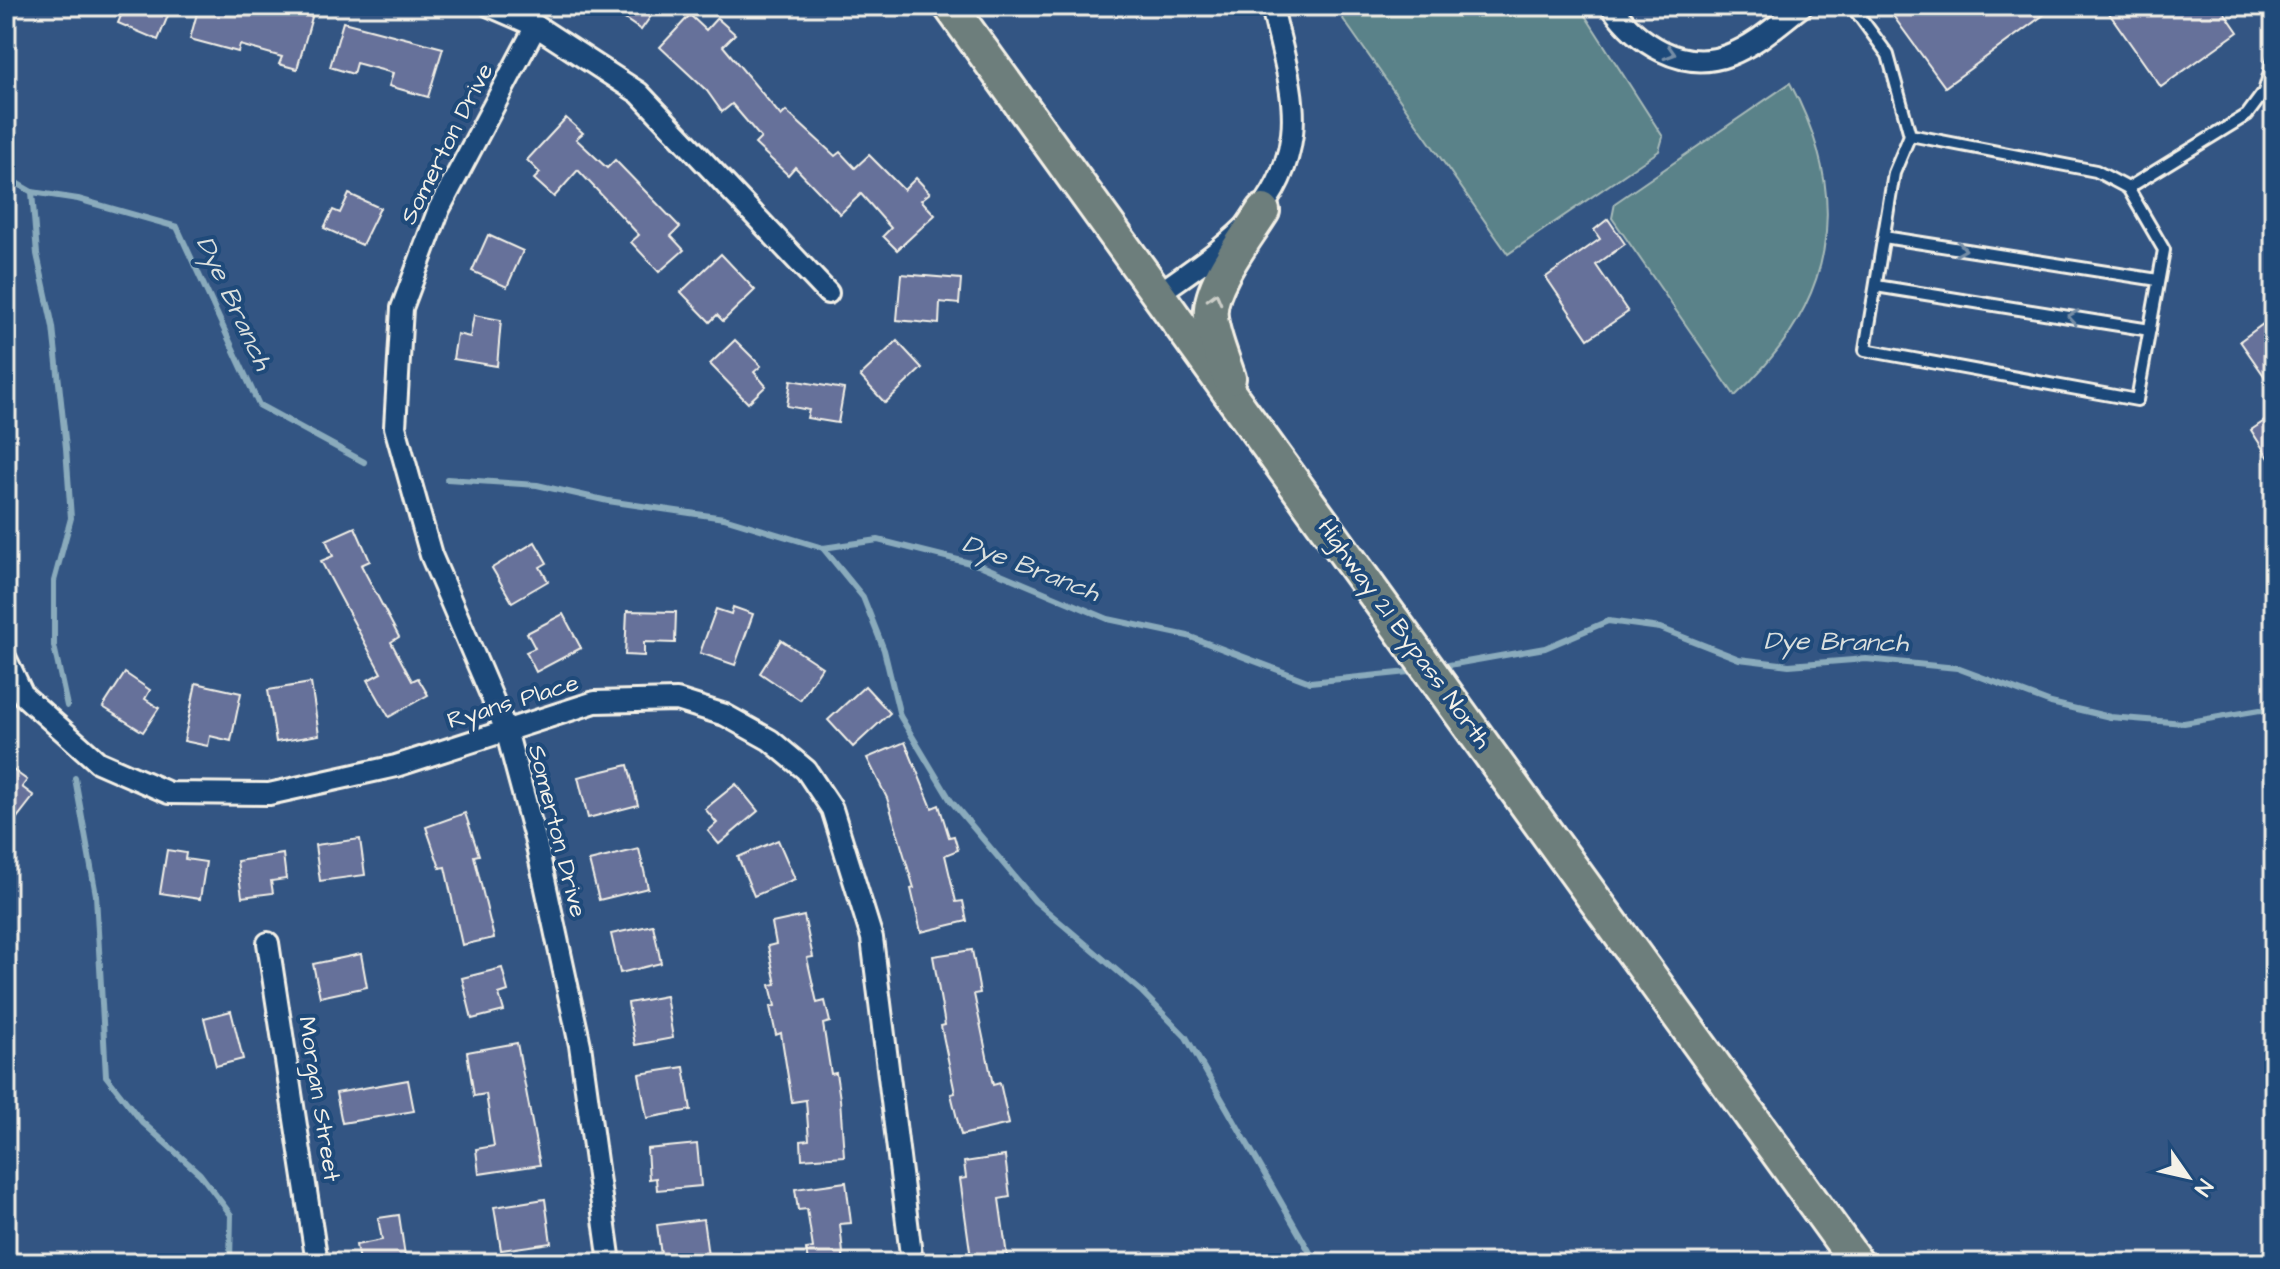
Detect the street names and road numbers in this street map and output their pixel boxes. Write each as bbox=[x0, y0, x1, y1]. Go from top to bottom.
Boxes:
street label: Somerton Drive bbox=[392, 58, 502, 230]
street label: Highway 21 Bypass North bbox=[1308, 512, 1499, 756]
street label: Ryans Place bbox=[443, 666, 583, 739]
street label: Somerton Drive bbox=[519, 741, 595, 921]
street label: Morgan Street bbox=[288, 1014, 349, 1184]

